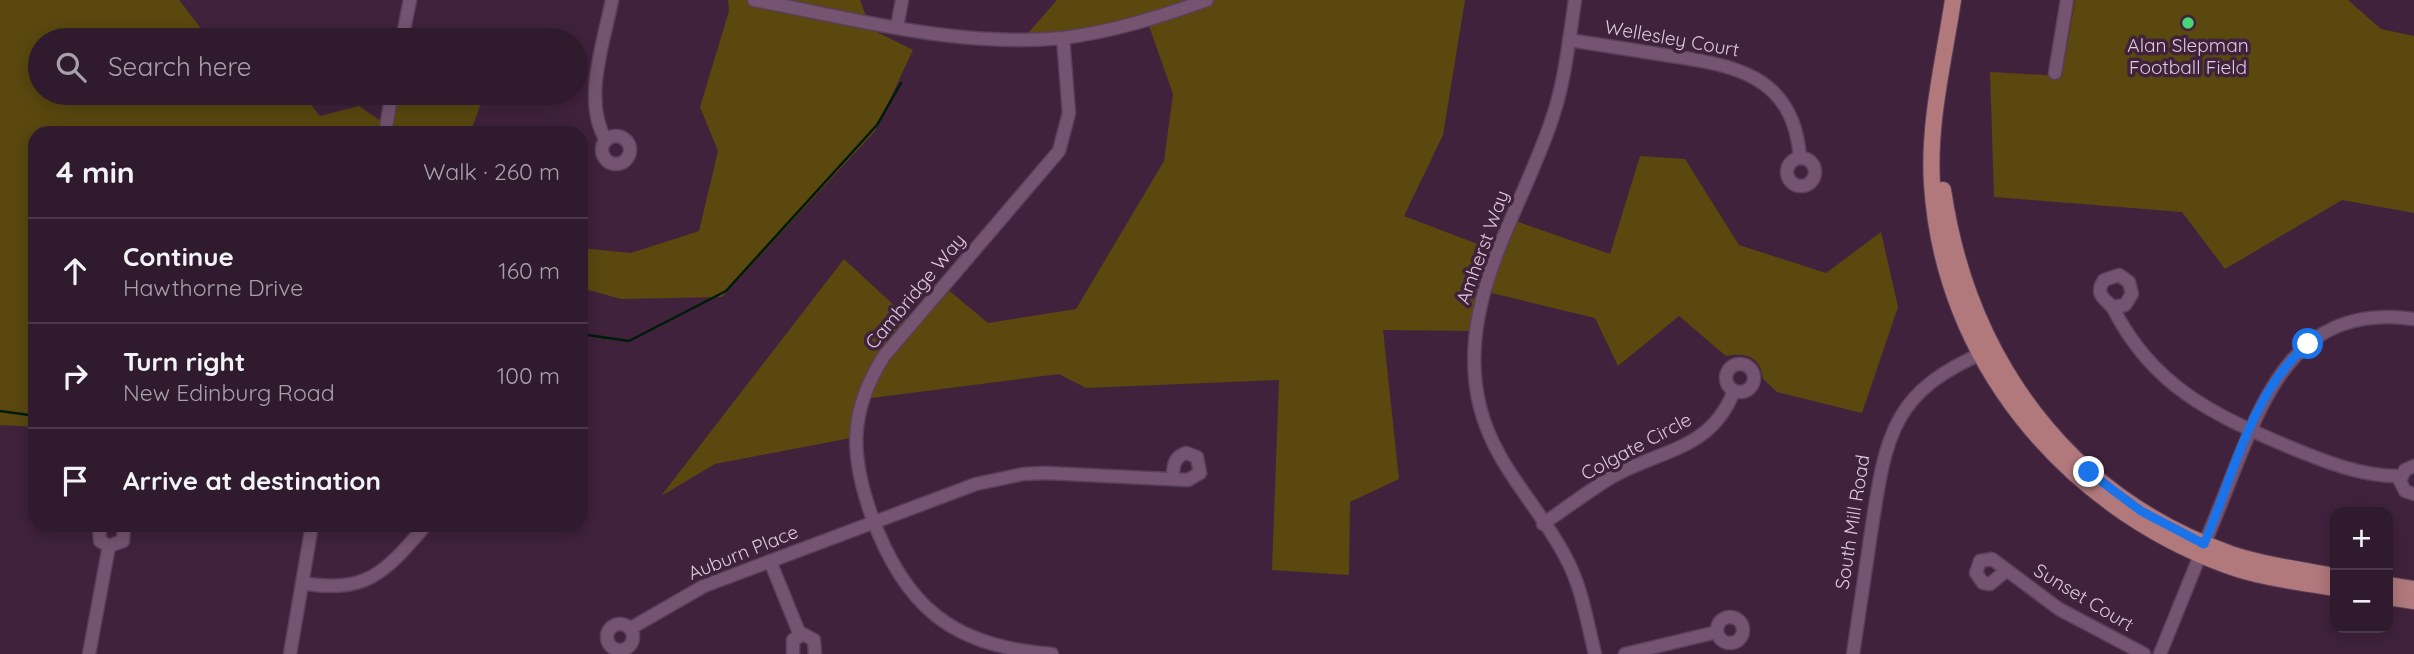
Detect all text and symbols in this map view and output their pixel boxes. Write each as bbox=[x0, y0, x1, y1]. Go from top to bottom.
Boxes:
street label: Wellesley Court bbox=[1603, 14, 1741, 62]
marker: Alan Slepman Football Field bbox=[2180, 15, 2196, 31]
search box bbox=[28, 28, 588, 105]
place label: Alan Slepman Football Field bbox=[2127, 33, 2249, 79]
icon: search bbox=[52, 48, 90, 86]
text: Search here bbox=[108, 50, 252, 83]
text: 4 min bbox=[56, 153, 135, 191]
text: Walk · 260 m bbox=[423, 157, 560, 186]
street label: Amherst Way bbox=[1450, 187, 1514, 307]
street label: Cambridge Way bbox=[860, 228, 970, 354]
text: Continue bbox=[123, 240, 234, 273]
icon: ahead bbox=[56, 252, 94, 290]
text: 160 m bbox=[498, 256, 560, 285]
text: Hawthorne Drive bbox=[123, 273, 303, 302]
route start bbox=[2292, 328, 2323, 359]
text: Turn right bbox=[123, 345, 245, 378]
icon: right bbox=[56, 357, 94, 395]
text: 100 m bbox=[497, 361, 560, 390]
text: New Edinburg Road bbox=[123, 378, 335, 407]
street label: Colgate Circle bbox=[1577, 407, 1695, 485]
street label: South Mill Road bbox=[1829, 453, 1875, 591]
route end bbox=[2073, 456, 2104, 487]
icon: arrive bbox=[56, 462, 94, 500]
text: Arrive at destination bbox=[123, 464, 381, 497]
map controls bbox=[2330, 507, 2393, 633]
button: + bbox=[2330, 507, 2393, 570]
street label: Auburn Place bbox=[684, 519, 802, 585]
street label: Sunset Court bbox=[2030, 558, 2138, 636]
button: − bbox=[2330, 570, 2393, 633]

